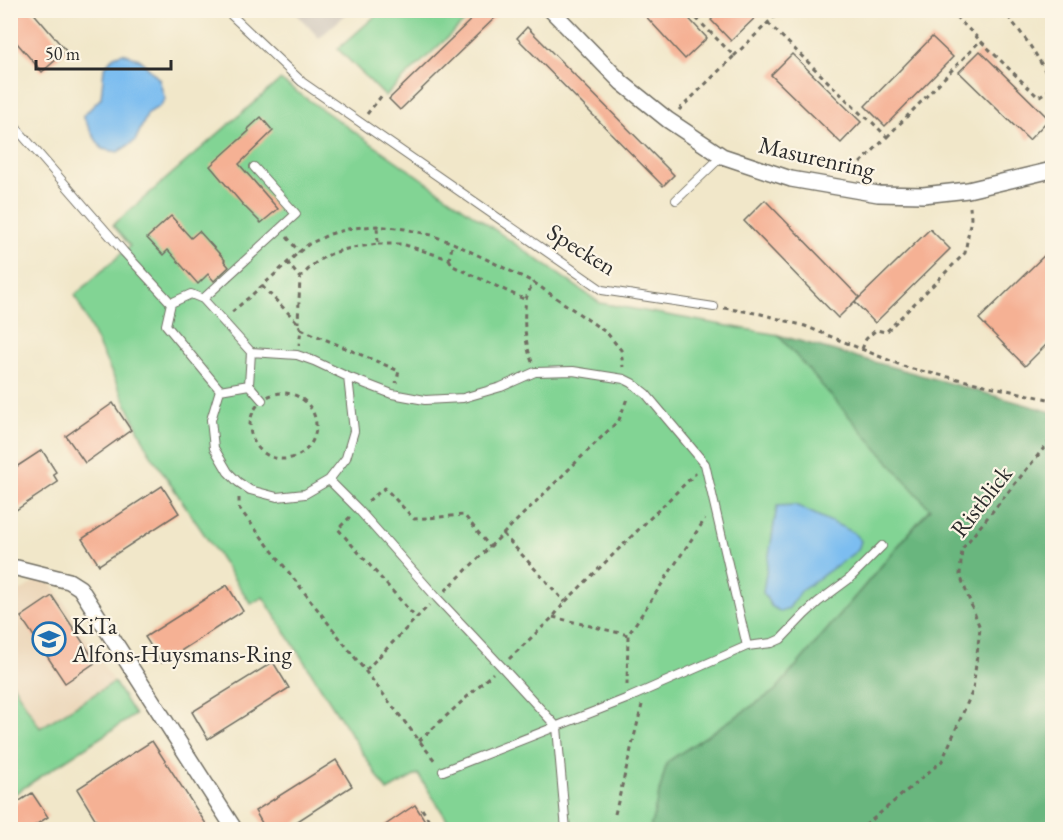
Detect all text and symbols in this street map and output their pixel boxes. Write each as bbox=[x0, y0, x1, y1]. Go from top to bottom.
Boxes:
scale bar bbox=[36, 33, 171, 71]
text: 50 m bbox=[45, 42, 80, 65]
street label: Masurenring bbox=[756, 129, 879, 186]
street label: Specken bbox=[542, 216, 623, 282]
street label: Ristblick bbox=[943, 458, 1019, 543]
place label: KiTa Alfons-Huysmans-Ring bbox=[71, 610, 293, 669]
school or university icon: KiTa Alfons-Huysmans-Ring bbox=[31, 621, 67, 657]

